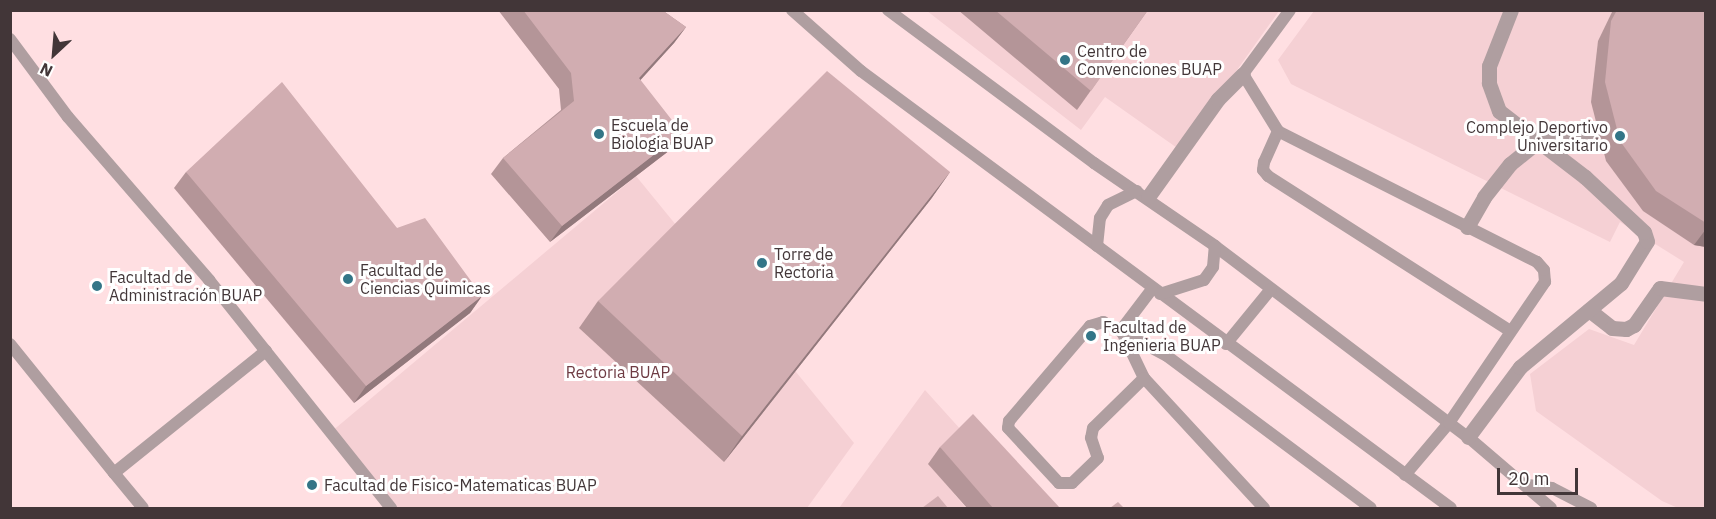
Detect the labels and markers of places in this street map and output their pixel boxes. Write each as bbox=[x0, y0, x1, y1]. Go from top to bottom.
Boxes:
place label: Centro de Convenciones BUAP bbox=[1077, 41, 1222, 79]
marker: Centro de Convenciones BUAP bbox=[1058, 53, 1072, 67]
place label: Escuela de Biologia BUAP bbox=[611, 115, 714, 153]
place label: Complejo Deportivo Universitario bbox=[1466, 117, 1608, 155]
marker: Escuela de Biologia BUAP bbox=[592, 127, 606, 141]
marker: Complejo Deportivo Universitario bbox=[1613, 129, 1627, 143]
place label: Torre de Rectoria bbox=[774, 244, 834, 282]
marker: Torre de Rectoria bbox=[755, 256, 769, 270]
place label: Facultad de Ciencias Quimicas bbox=[360, 260, 491, 298]
place label: Facultad de Administración BUAP bbox=[109, 267, 262, 305]
marker: Facultad de Ciencias Quimicas bbox=[341, 272, 355, 286]
marker: Facultad de Administración BUAP bbox=[90, 279, 104, 293]
place label: Facultad de Ingenieria BUAP bbox=[1103, 317, 1221, 355]
marker: Facultad de Ingenieria BUAP bbox=[1084, 329, 1098, 343]
place label: Facultad de Fisico-Matematicas BUAP bbox=[324, 475, 597, 495]
marker: Facultad de Fisico-Matematicas BUAP bbox=[305, 478, 319, 492]

